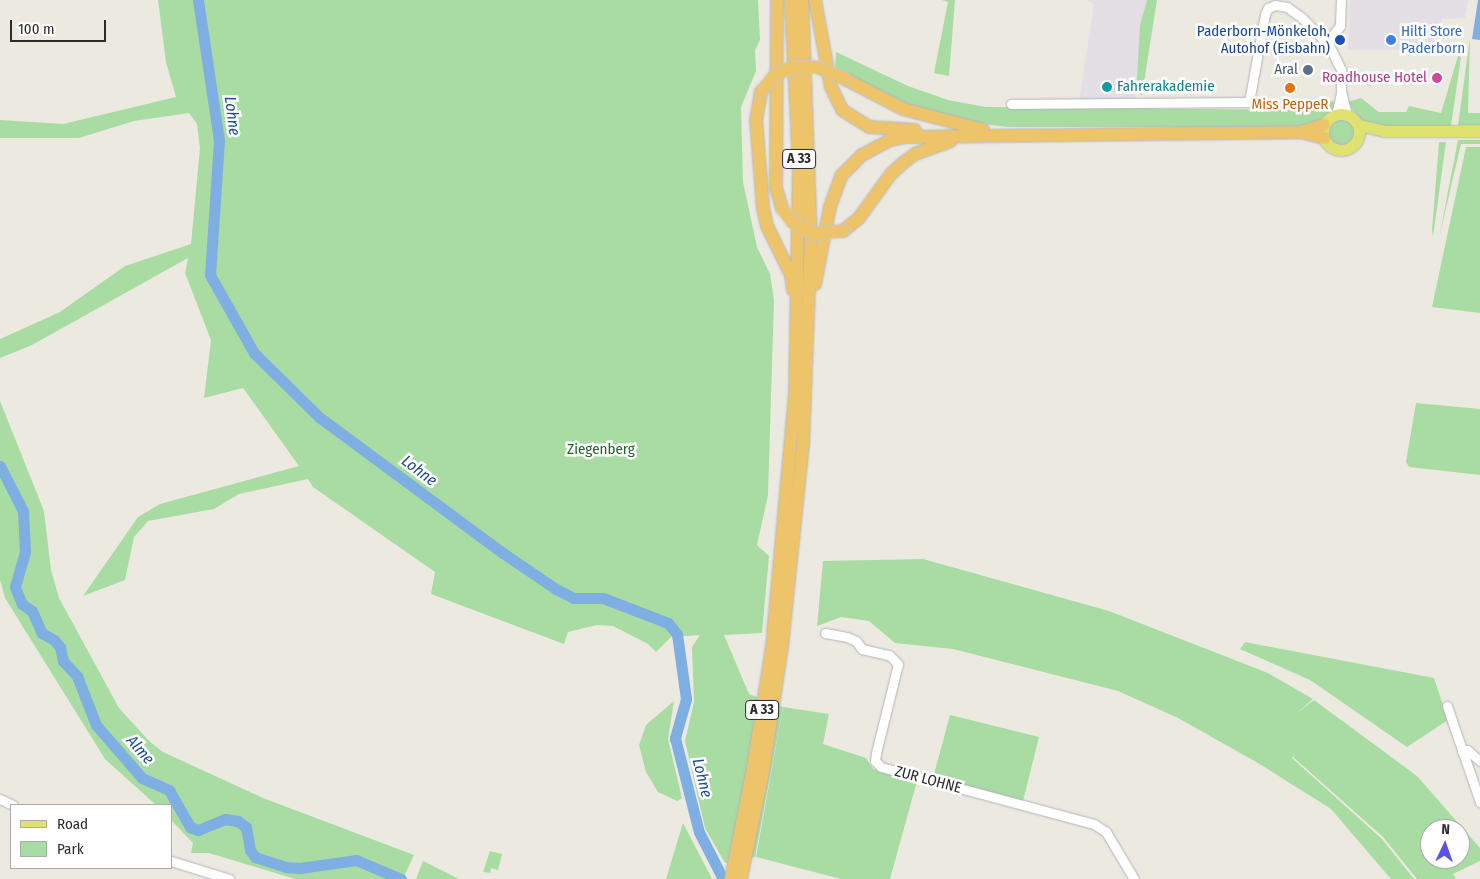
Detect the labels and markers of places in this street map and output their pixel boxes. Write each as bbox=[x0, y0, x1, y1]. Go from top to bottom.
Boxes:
place label: Paderborn-Mönkeloh, Autohof (Eisbahn) bbox=[1197, 22, 1330, 57]
place label: Hilti Store Paderborn bbox=[1401, 22, 1465, 57]
marker: Paderborn-Mönkeloh, Autohof (Eisbahn) bbox=[1334, 34, 1346, 46]
marker: Hilti Store Paderborn bbox=[1385, 34, 1397, 46]
place label: Aral bbox=[1274, 61, 1298, 79]
marker: Aral bbox=[1302, 64, 1314, 76]
place label: Roadhouse Hotel bbox=[1322, 69, 1427, 87]
marker: Roadhouse Hotel bbox=[1431, 72, 1443, 84]
place label: Fahrerakademie bbox=[1117, 78, 1215, 96]
marker: Fahrerakademie bbox=[1101, 81, 1113, 93]
marker: Miss PeppeR bbox=[1284, 82, 1296, 94]
place label: Miss PeppeR bbox=[1252, 96, 1328, 114]

